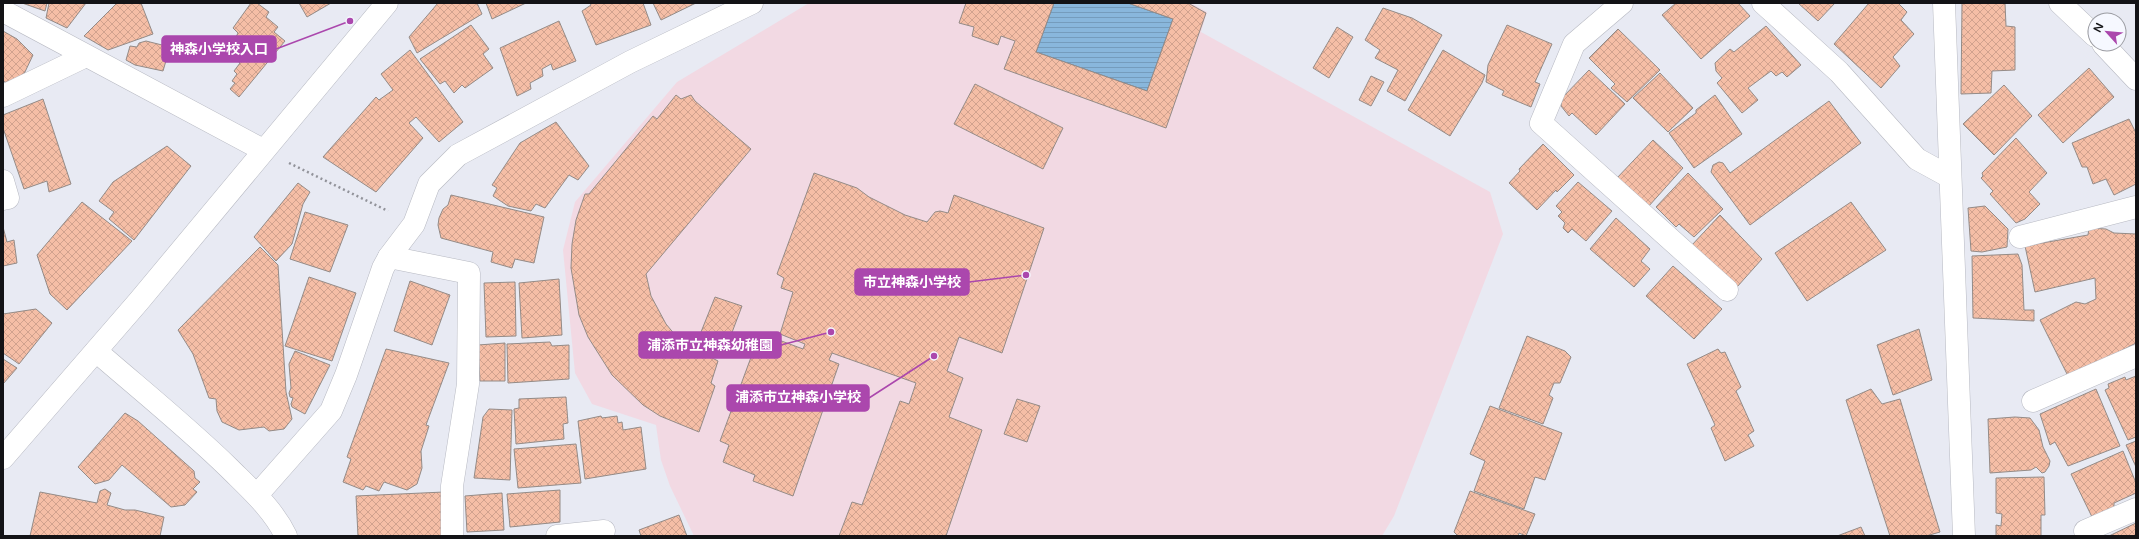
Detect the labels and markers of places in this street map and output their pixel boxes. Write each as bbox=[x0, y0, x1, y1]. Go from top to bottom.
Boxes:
callout: 神森小学校入口 bbox=[162, 36, 276, 62]
callout: 市立神森小学校 bbox=[855, 269, 969, 295]
callout: 浦添市立神森幼稚園 bbox=[639, 332, 781, 358]
callout: 浦添市立神森小学校 bbox=[727, 385, 869, 411]

